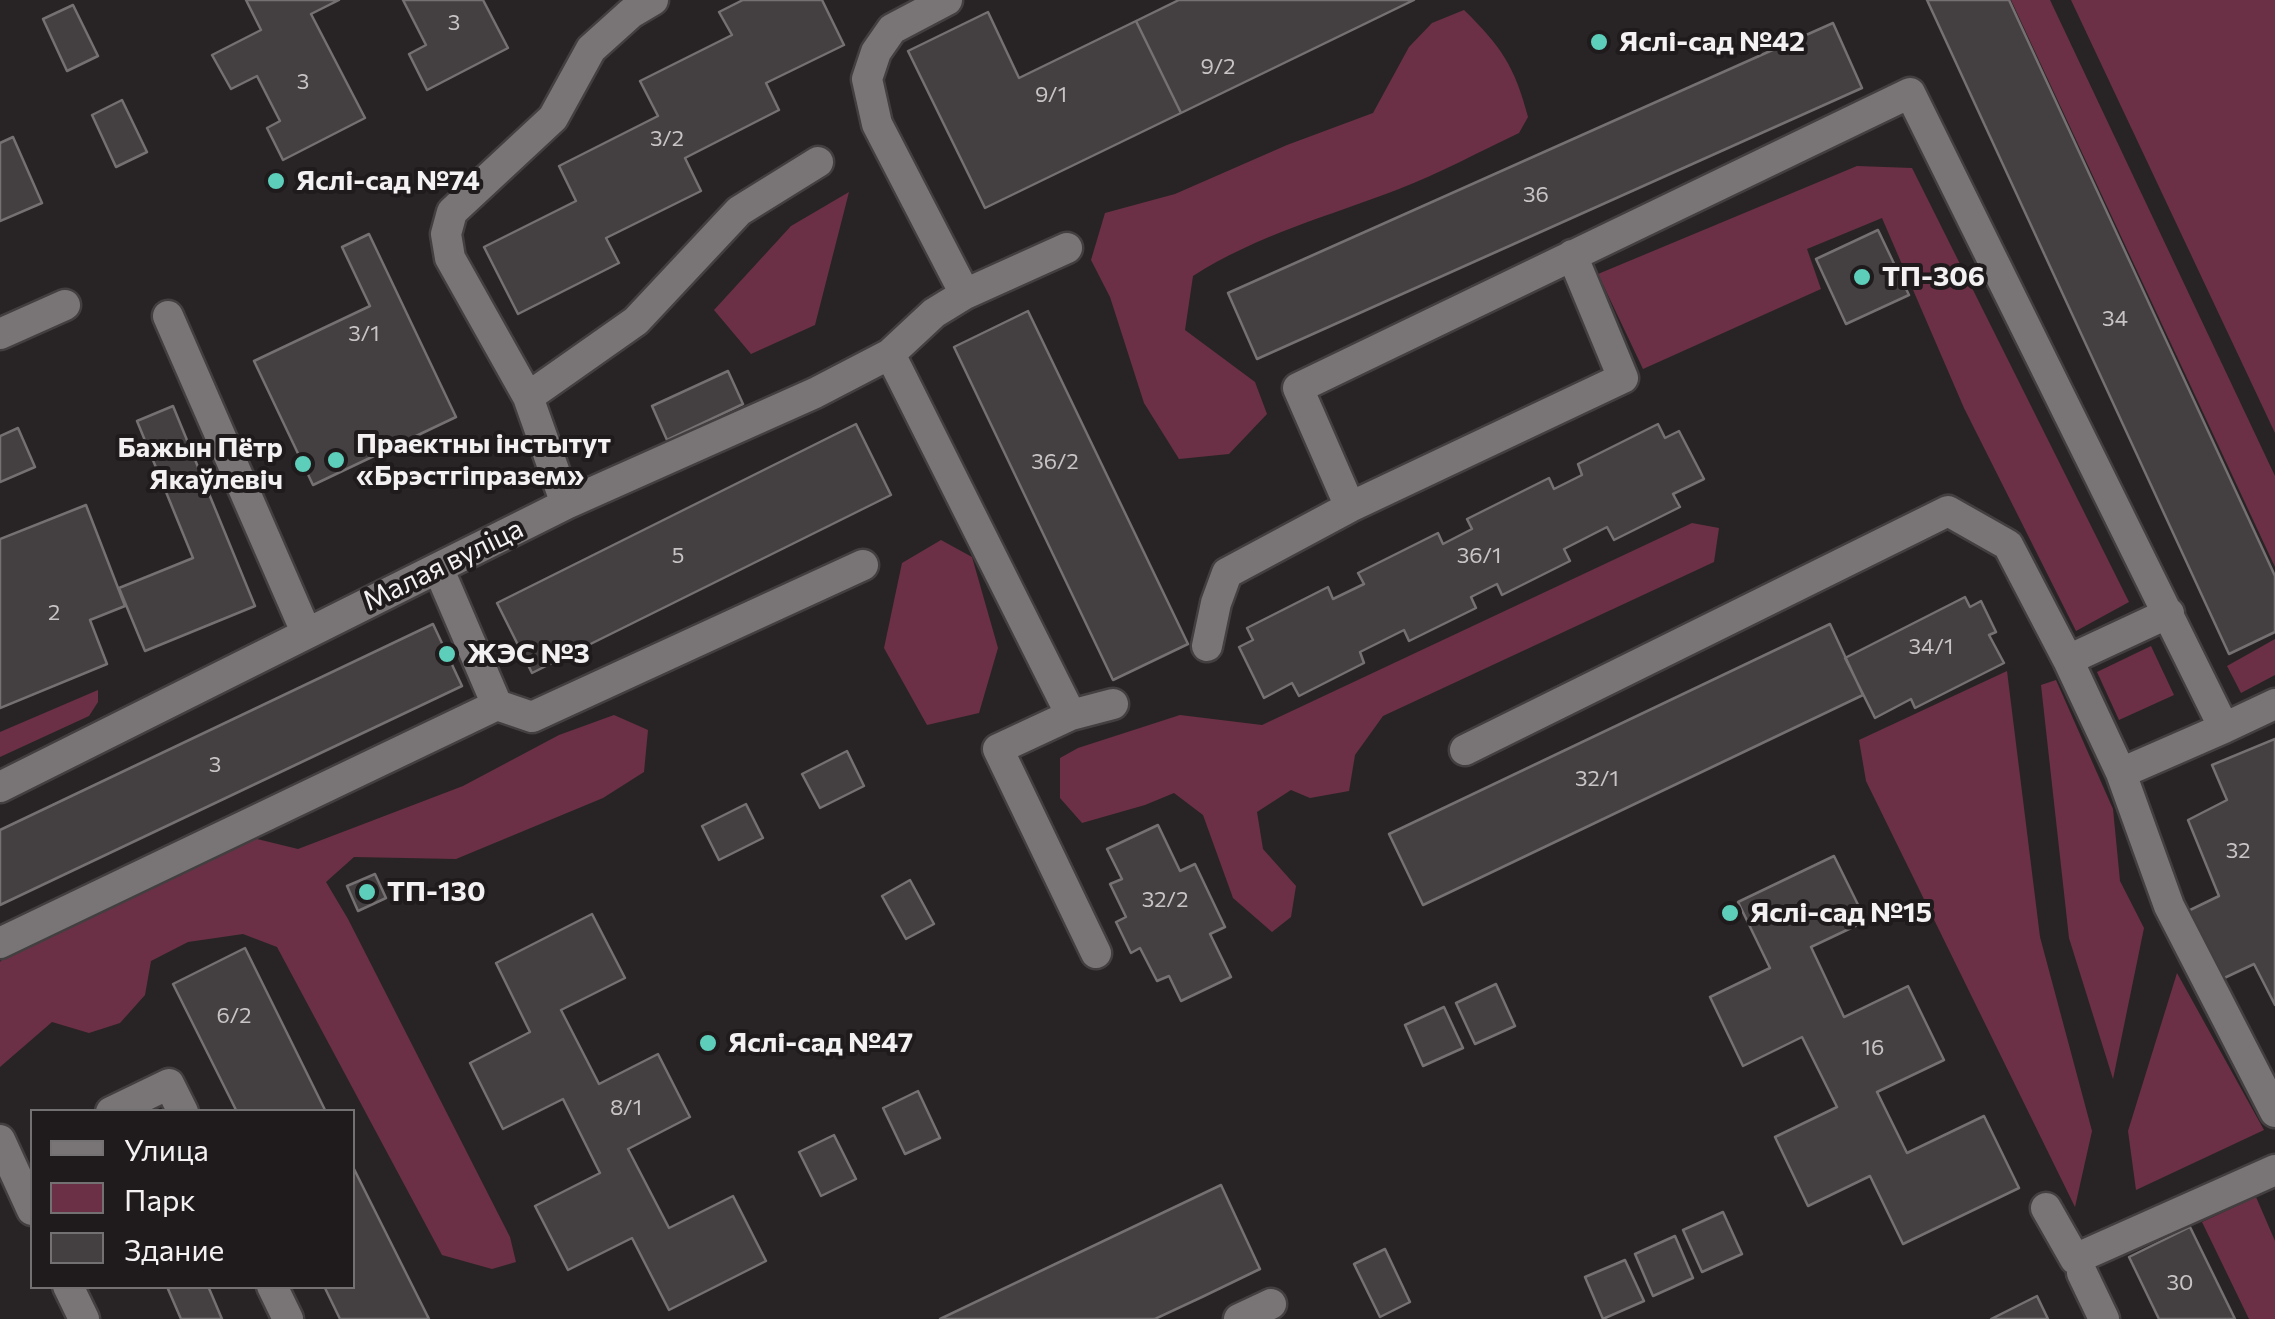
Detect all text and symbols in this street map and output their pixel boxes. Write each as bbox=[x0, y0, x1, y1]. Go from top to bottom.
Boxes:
house number: 3 bbox=[448, 10, 460, 36]
place label: Яслі-сад №42 bbox=[1619, 25, 1805, 59]
marker: Яслі-сад №42 bbox=[1588, 31, 1610, 53]
house number: 9/2 bbox=[1201, 54, 1235, 80]
house number: 3 bbox=[297, 69, 309, 95]
house number: 9/1 bbox=[1035, 82, 1067, 108]
house number: 3/2 bbox=[650, 126, 684, 152]
place label: Яслі-сад №74 bbox=[296, 164, 480, 198]
marker: Яслі-сад №74 bbox=[265, 170, 287, 192]
house number: 36 bbox=[1523, 182, 1549, 208]
place label: ТП-306 bbox=[1882, 260, 1985, 294]
marker: ТП-306 bbox=[1851, 266, 1873, 288]
house number: 34 bbox=[2102, 306, 2128, 332]
house number: 3/1 bbox=[348, 321, 380, 347]
place label: Праектны інстытут «Брэстгіпразем» bbox=[356, 427, 611, 493]
place label: Бажын Пётр Якаўлевіч bbox=[117, 431, 283, 497]
marker: Праектны інстытут «Брэстгіпразем» bbox=[325, 449, 347, 471]
house number: 36/2 bbox=[1031, 449, 1079, 475]
marker: Бажын Пётр Якаўлевіч bbox=[292, 453, 314, 475]
street label: Малая вуліца bbox=[357, 512, 529, 618]
house number: 5 bbox=[672, 543, 684, 569]
house number: 36/1 bbox=[1457, 543, 1501, 569]
house number: 2 bbox=[48, 600, 60, 626]
house number: 34/1 bbox=[1909, 634, 1953, 660]
place label: ЖЭС №3 bbox=[467, 637, 590, 671]
marker: ЖЭС №3 bbox=[436, 643, 458, 665]
house number: 3 bbox=[209, 752, 221, 778]
house number: 32/1 bbox=[1575, 766, 1619, 792]
house number: 32 bbox=[2226, 838, 2250, 864]
place label: ТП-130 bbox=[387, 875, 485, 909]
marker: ТП-130 bbox=[356, 881, 378, 903]
house number: 32/2 bbox=[1142, 887, 1188, 913]
place label: Яслі-сад №15 bbox=[1750, 896, 1932, 930]
marker: Яслі-сад №15 bbox=[1719, 902, 1741, 924]
house number: 6/2 bbox=[217, 1003, 251, 1029]
place label: Яслі-сад №47 bbox=[728, 1026, 913, 1060]
marker: Яслі-сад №47 bbox=[697, 1032, 719, 1054]
house number: 16 bbox=[1862, 1035, 1884, 1061]
house number: 8/1 bbox=[610, 1095, 642, 1121]
legend bbox=[30, 1109, 355, 1289]
text: Улица bbox=[124, 1130, 209, 1167]
text: Парк bbox=[124, 1180, 196, 1217]
text: Здание bbox=[124, 1230, 224, 1267]
house number: 30 bbox=[2167, 1270, 2193, 1296]

